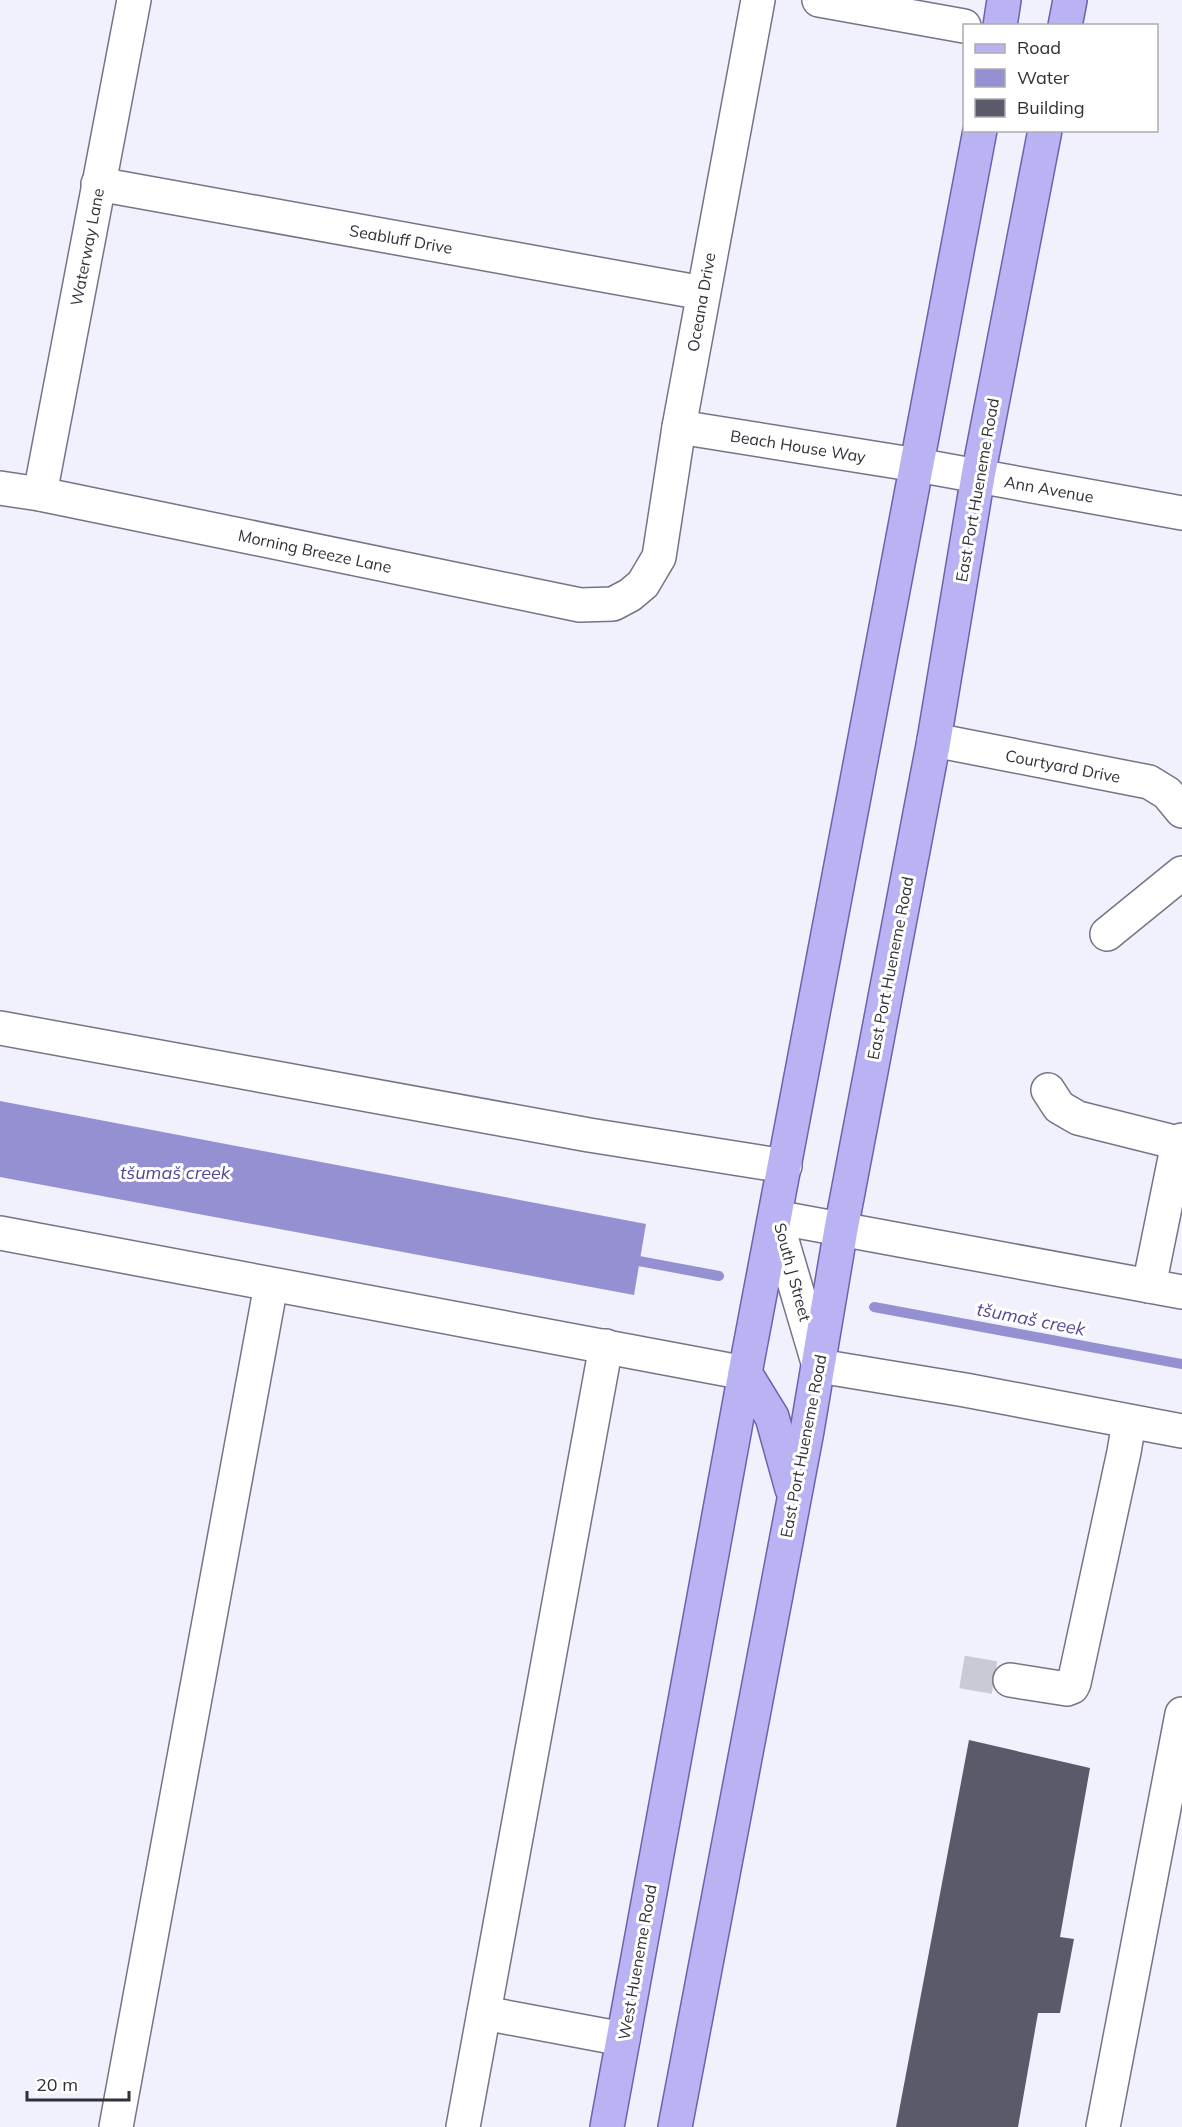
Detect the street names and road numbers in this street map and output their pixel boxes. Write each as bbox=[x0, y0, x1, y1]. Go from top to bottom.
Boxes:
street label: Waterway Lane bbox=[66, 187, 108, 307]
street label: Seabluff Drive bbox=[348, 220, 454, 258]
street label: Oceana Drive bbox=[682, 251, 720, 353]
street label: East Port Hueneme Road bbox=[951, 397, 1003, 583]
street label: Beach House Way bbox=[729, 425, 868, 467]
street label: Ann Avenue bbox=[1003, 471, 1095, 507]
street label: Morning Breeze Lane bbox=[236, 525, 394, 577]
street label: Courtyard Drive bbox=[1004, 745, 1122, 787]
street label: East Port Hueneme Road bbox=[862, 875, 918, 1061]
street label: South J Street bbox=[770, 1221, 816, 1324]
street label: East Port Hueneme Road bbox=[775, 1353, 831, 1539]
street label: West Hueneme Road bbox=[613, 1883, 661, 2041]

